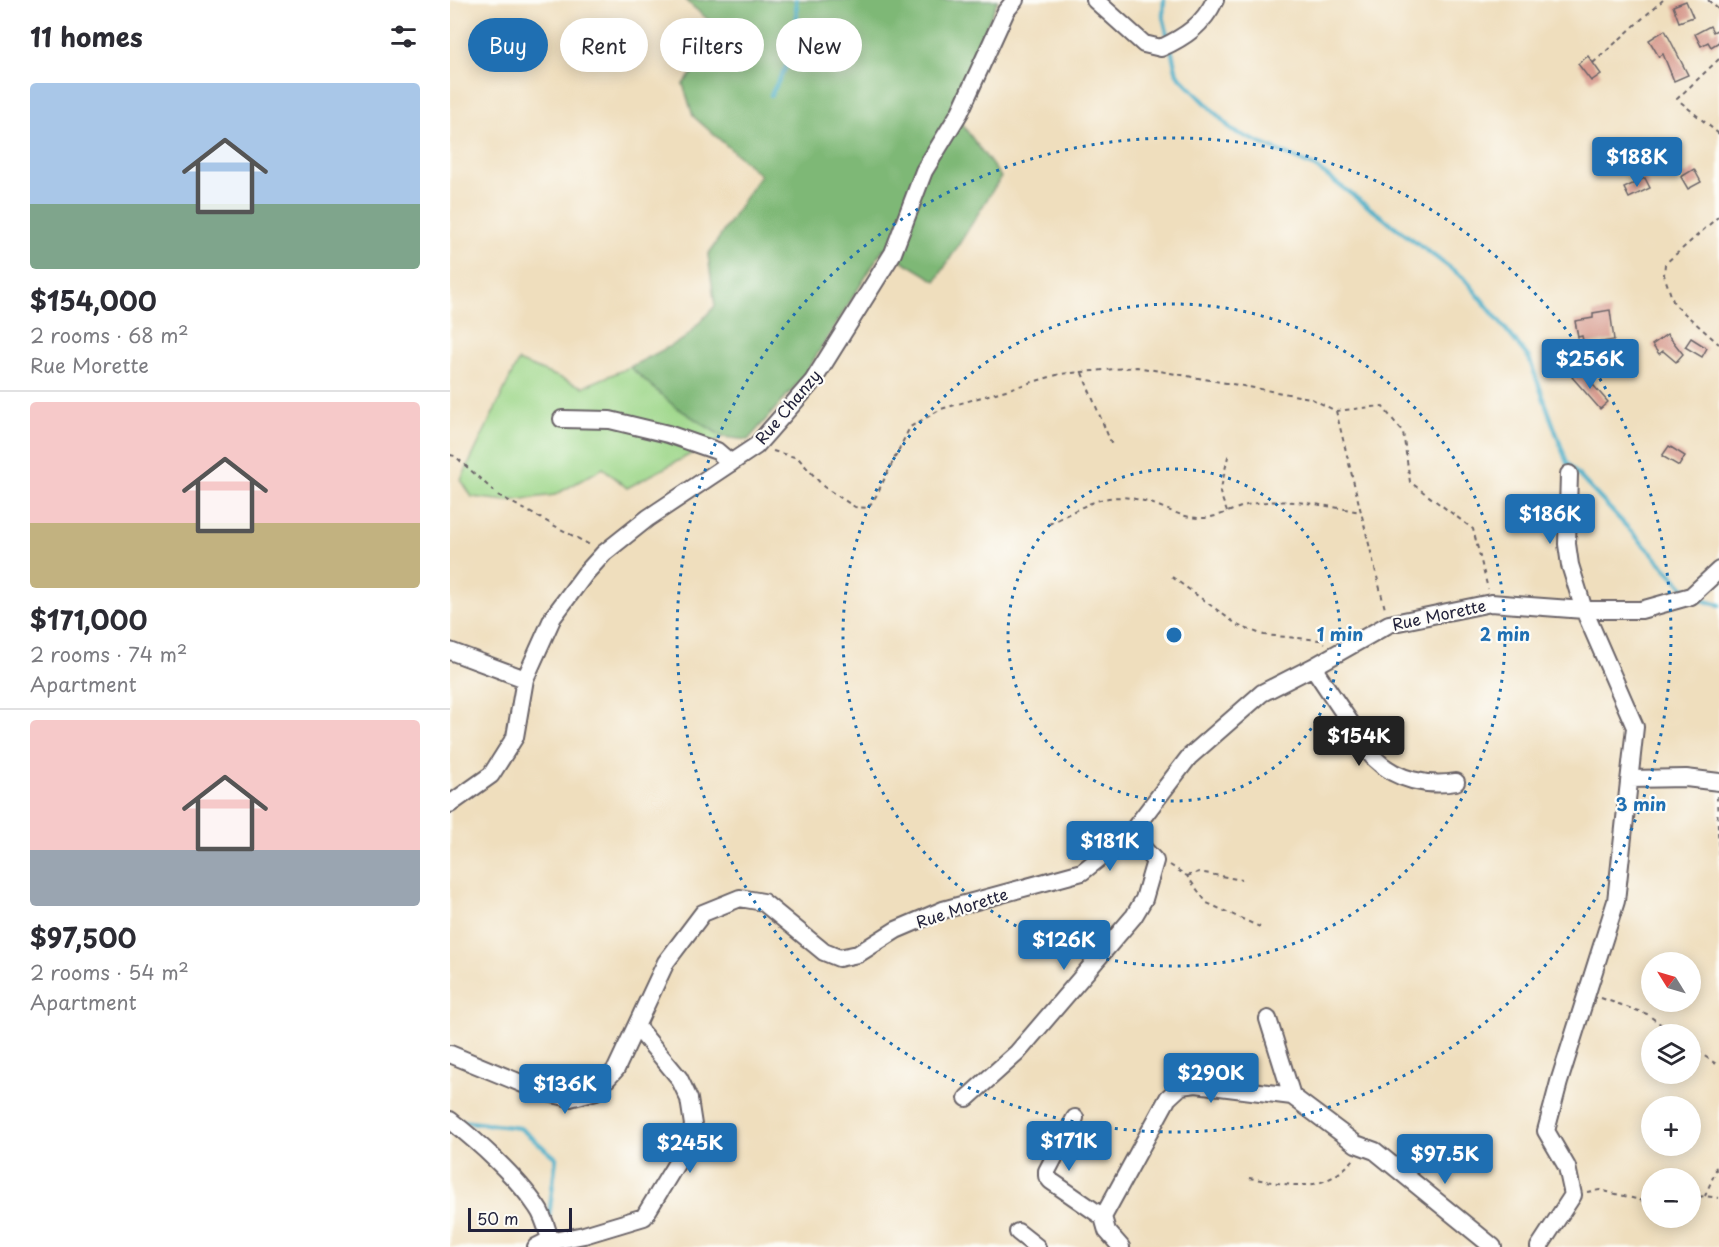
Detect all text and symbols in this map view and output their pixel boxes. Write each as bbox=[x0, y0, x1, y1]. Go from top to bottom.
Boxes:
text: 11 homes bbox=[30, 17, 143, 56]
chip: Buy bbox=[468, 18, 548, 72]
chip: Rent bbox=[560, 18, 648, 72]
chip: Filters bbox=[660, 18, 764, 72]
chip: New bbox=[776, 18, 862, 72]
icon: filters bbox=[387, 20, 420, 53]
icon: home bbox=[171, 122, 279, 230]
pin: $188K bbox=[1595, 137, 1679, 188]
text: $188K bbox=[1606, 141, 1668, 171]
text: $154,000 bbox=[30, 281, 157, 320]
text: 2 rooms · 68 m² bbox=[30, 320, 189, 350]
pin: $256K bbox=[1548, 339, 1632, 390]
text: $256K bbox=[1556, 343, 1624, 373]
text: Rue Morette bbox=[30, 350, 149, 380]
street label: Rue Chanzy bbox=[749, 364, 826, 449]
icon: home bbox=[171, 441, 279, 549]
pin: $186K bbox=[1508, 494, 1592, 545]
text: $186K bbox=[1519, 498, 1581, 528]
street label: Rue Morette bbox=[1390, 592, 1488, 636]
text: $171,000 bbox=[30, 600, 147, 639]
text: 1 min bbox=[1317, 620, 1363, 647]
text: 2 min bbox=[1480, 620, 1530, 647]
centre of rings bbox=[1164, 625, 1184, 645]
text: 2 rooms · 74 m² bbox=[30, 639, 187, 669]
text: Apartment bbox=[30, 669, 137, 699]
pin: $154K bbox=[1317, 716, 1401, 767]
text: $154K bbox=[1327, 720, 1391, 750]
icon: home bbox=[171, 759, 279, 867]
text: 3 min bbox=[1616, 790, 1666, 817]
pin: $181K bbox=[1068, 821, 1152, 872]
text: $181K bbox=[1081, 825, 1139, 855]
street label: Rue Morette bbox=[913, 881, 1011, 933]
text: $97,500 bbox=[30, 918, 136, 957]
pin: $126K bbox=[1022, 920, 1106, 971]
text: $126K bbox=[1032, 924, 1096, 954]
north arrow bbox=[1641, 952, 1701, 1012]
map controls bbox=[1641, 952, 1701, 1228]
text: 2 rooms · 54 m² bbox=[30, 957, 189, 987]
text: Apartment bbox=[30, 987, 137, 1017]
button: layers bbox=[1641, 1024, 1701, 1084]
pin: $290K bbox=[1169, 1053, 1253, 1104]
text: $290K bbox=[1178, 1057, 1244, 1087]
pin: $136K bbox=[523, 1064, 607, 1115]
text: $136K bbox=[533, 1068, 597, 1098]
button: + bbox=[1641, 1096, 1701, 1156]
pin: $171K bbox=[1027, 1121, 1111, 1172]
pin: $245K bbox=[648, 1123, 732, 1174]
text: $171K bbox=[1041, 1125, 1097, 1155]
text: $245K bbox=[657, 1127, 723, 1157]
pin: $97.5K bbox=[1396, 1134, 1494, 1185]
text: $97.5K bbox=[1411, 1138, 1479, 1168]
button: − bbox=[1641, 1168, 1701, 1228]
scale bar bbox=[468, 1205, 572, 1232]
text: 50 m bbox=[477, 1206, 518, 1230]

